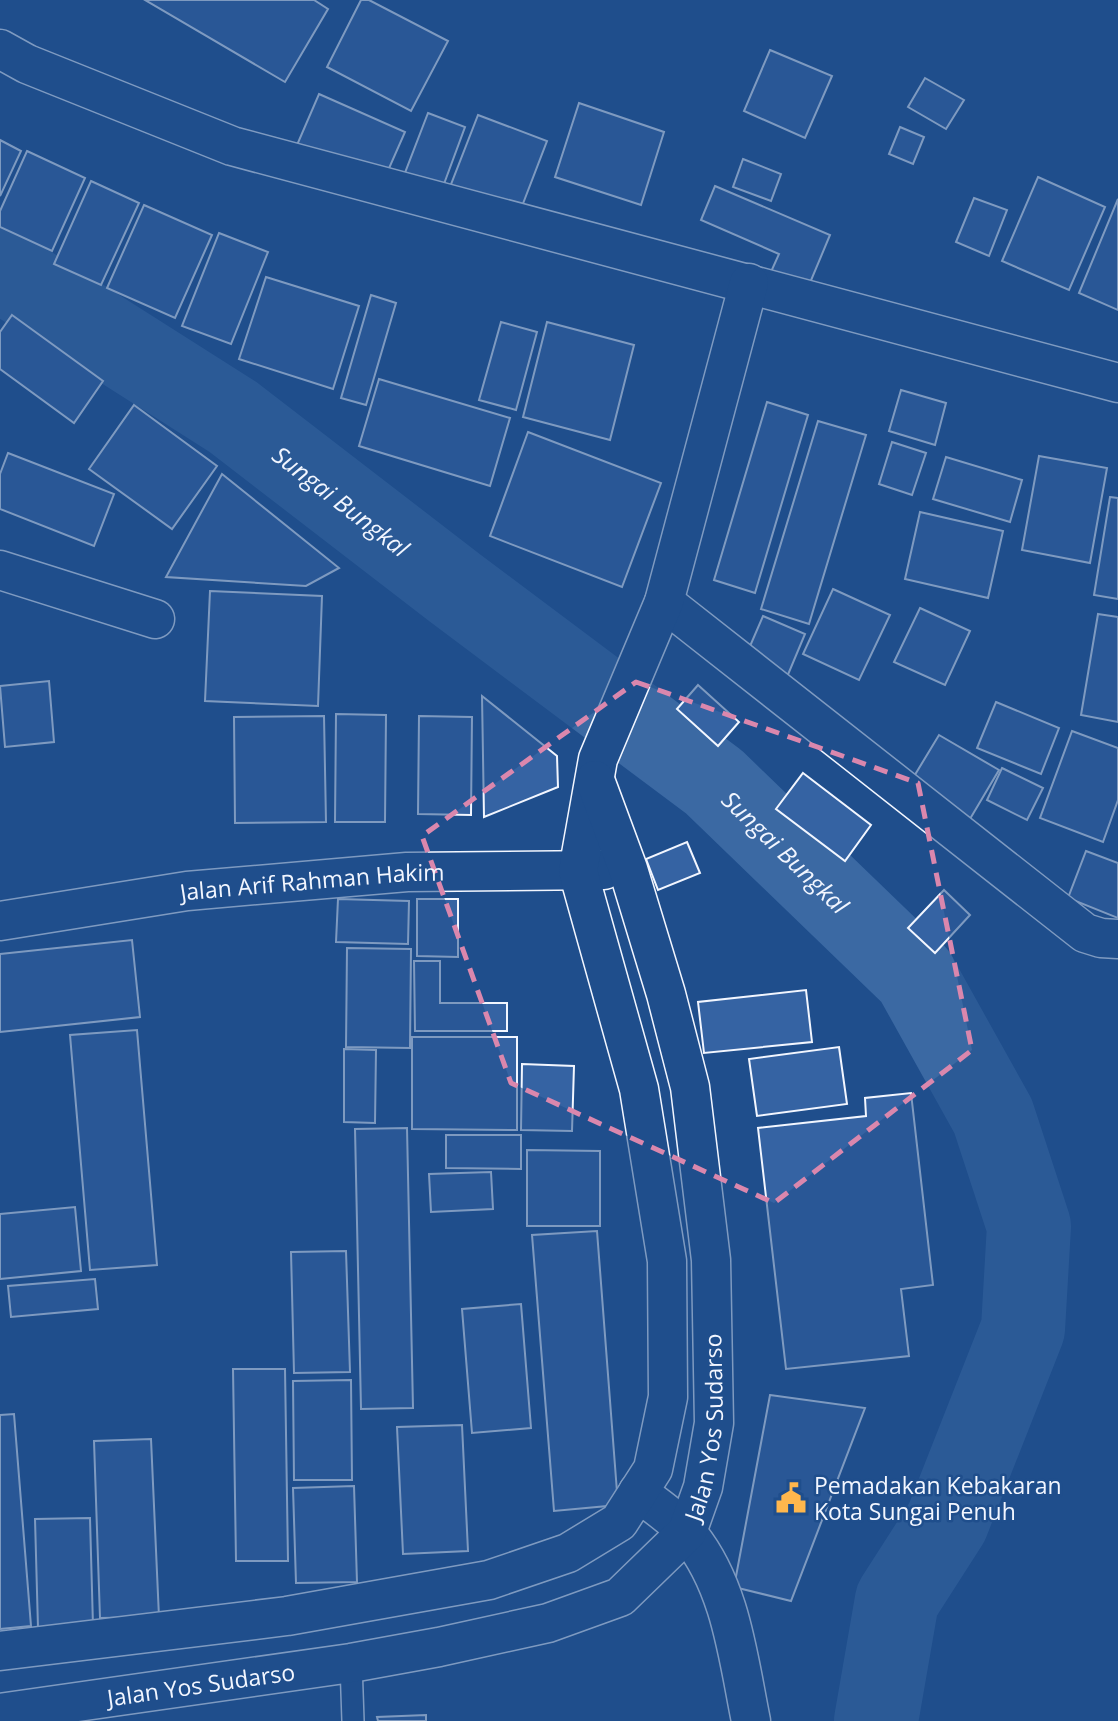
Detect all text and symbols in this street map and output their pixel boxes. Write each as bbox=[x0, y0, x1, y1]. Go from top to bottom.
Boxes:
water label: Sungai Bungkal bbox=[266, 437, 417, 564]
water label: Sungai Bungkal bbox=[716, 783, 857, 921]
street label: Jalan Arif Rahman Hakim bbox=[176, 856, 445, 908]
street label: Jalan Yos Sudarso bbox=[676, 1333, 730, 1527]
place label: Pemadakan Kebakaran Kota Sungai Penuh bbox=[814, 1469, 1062, 1527]
public building icon: Pemadakan Kebakaran Kota Sungai Penuh bbox=[774, 1481, 808, 1515]
street label: Jalan Yos Sudarso bbox=[103, 1655, 297, 1714]

